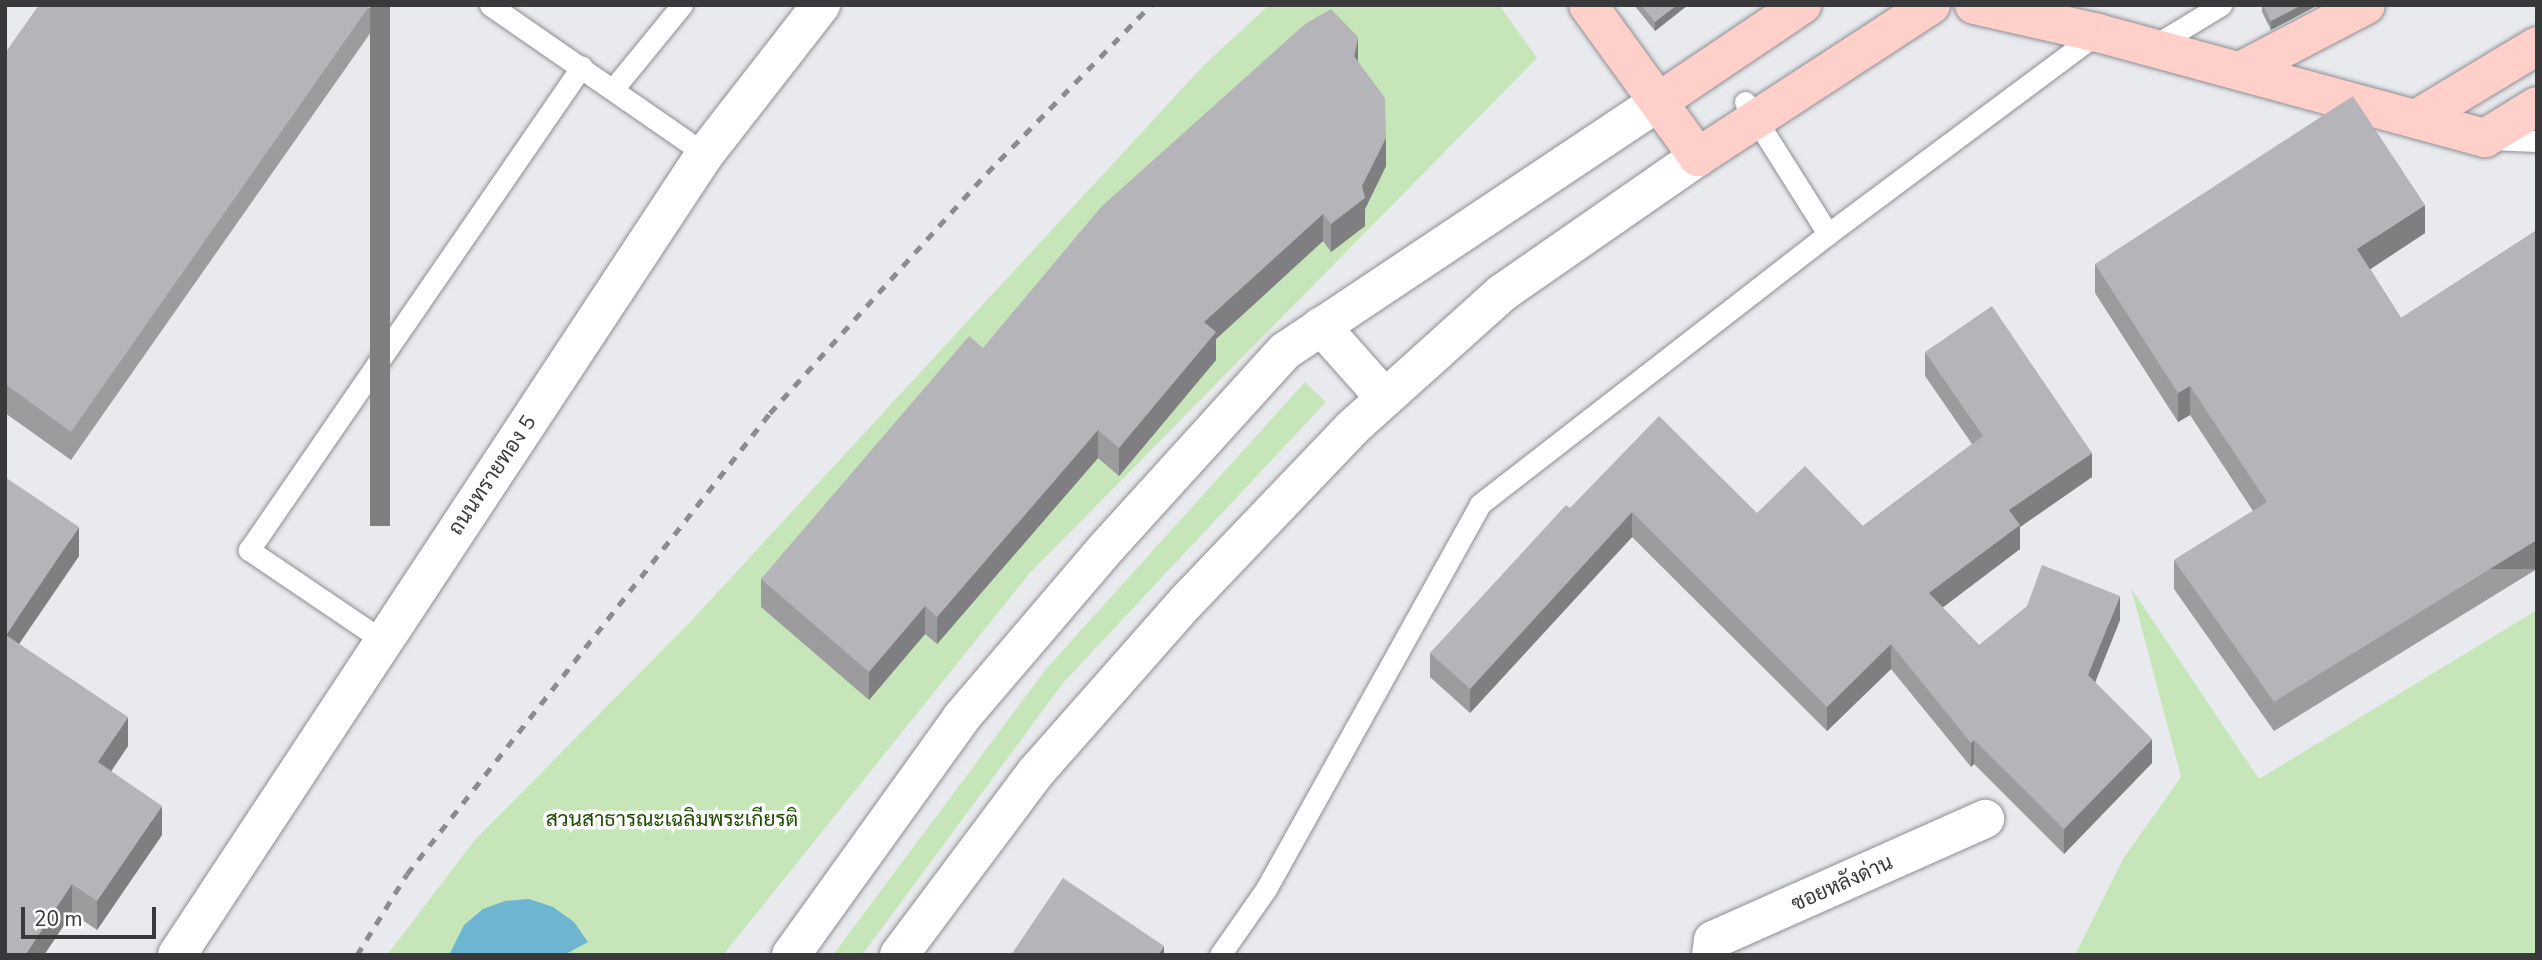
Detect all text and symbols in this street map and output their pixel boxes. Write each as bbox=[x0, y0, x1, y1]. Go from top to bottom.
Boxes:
street label: ถนนทรายทอง 5 bbox=[443, 410, 541, 540]
park label: สวนสาธารณะเฉลิมพระเกียรติ bbox=[546, 806, 798, 832]
street label: ซอยหลังด่าน bbox=[1787, 849, 1897, 917]
scale bar bbox=[24, 894, 159, 938]
text: 20 m bbox=[34, 905, 83, 933]

